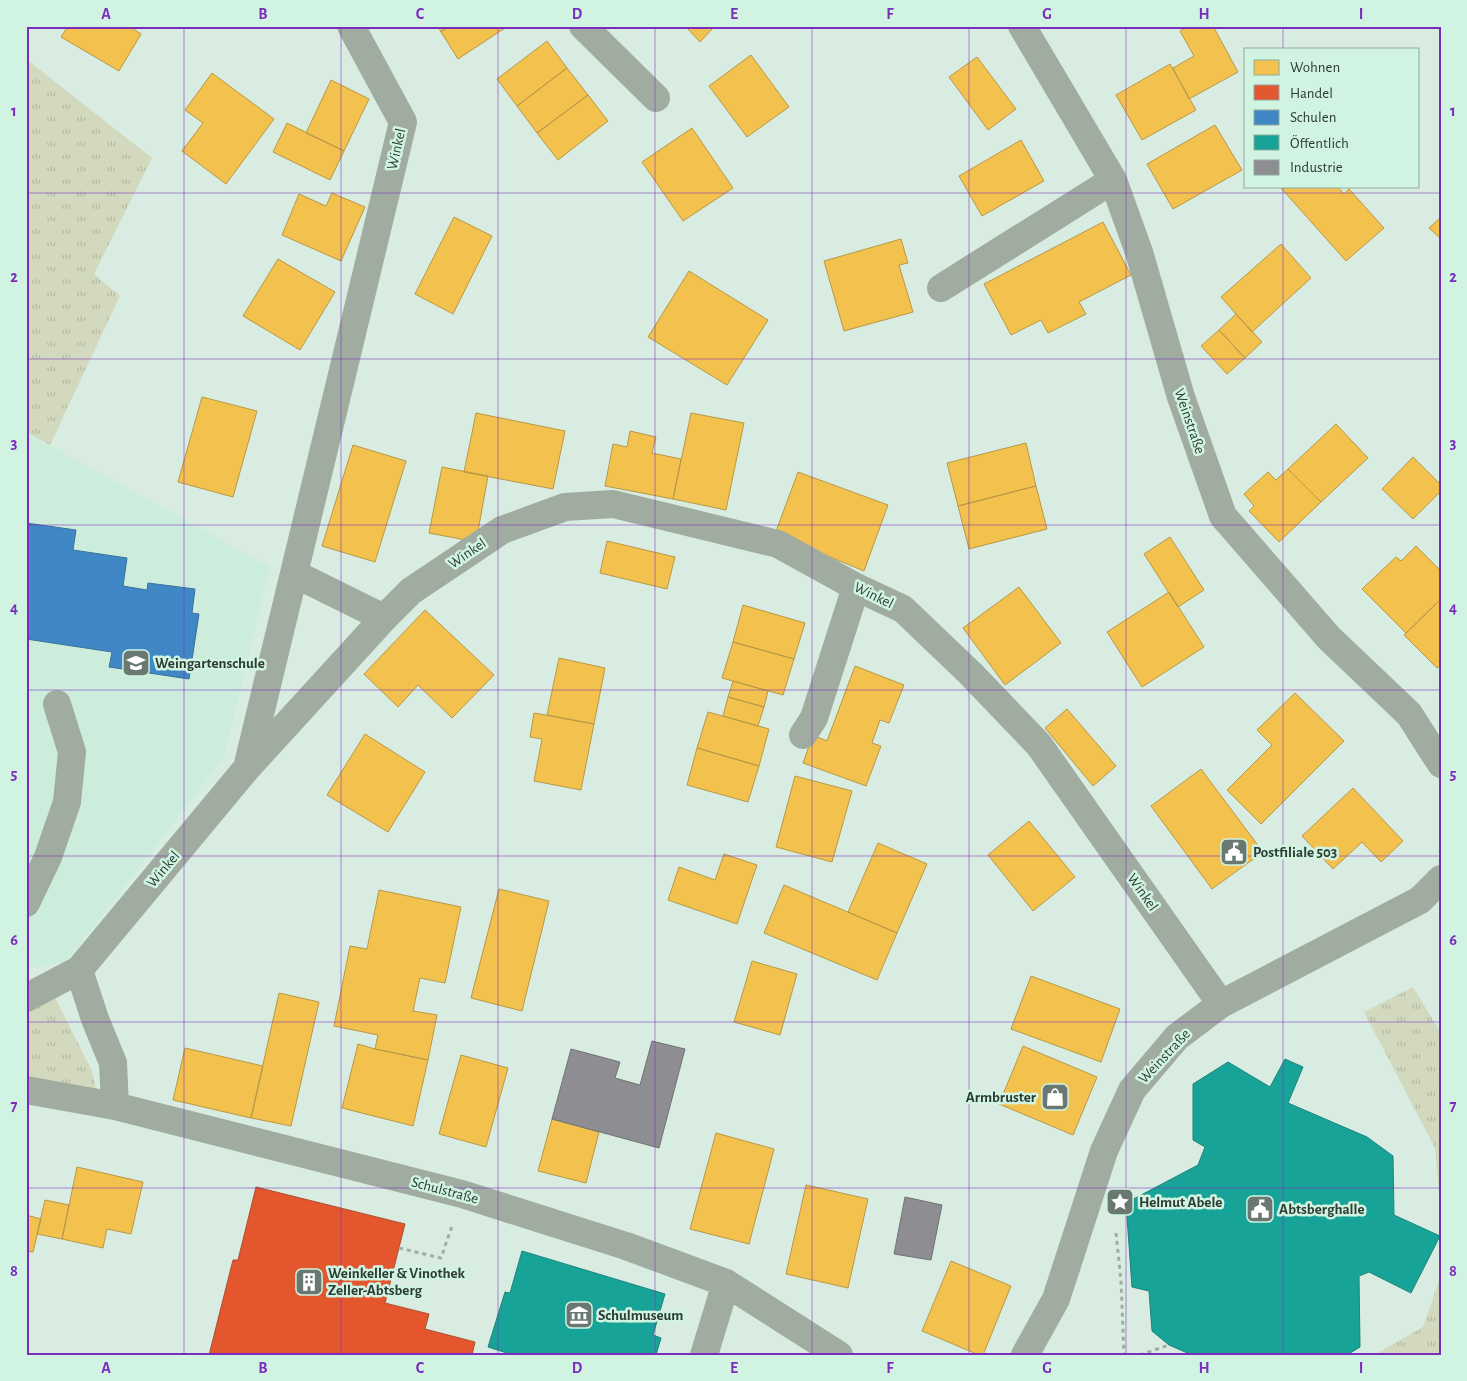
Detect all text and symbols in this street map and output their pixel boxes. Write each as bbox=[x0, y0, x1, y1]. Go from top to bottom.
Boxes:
text: A bbox=[101, 6, 111, 22]
text: B bbox=[258, 6, 268, 22]
text: C bbox=[416, 6, 425, 22]
text: D bbox=[572, 6, 583, 22]
text: E bbox=[730, 6, 738, 22]
text: F bbox=[886, 6, 894, 22]
text: G bbox=[1042, 6, 1052, 22]
text: H bbox=[1198, 6, 1210, 22]
text: I bbox=[1359, 6, 1363, 22]
legend bbox=[1244, 48, 1420, 188]
text: Wohnen bbox=[1290, 60, 1340, 75]
text: Handel bbox=[1290, 86, 1333, 101]
text: 1 bbox=[11, 103, 17, 119]
text: 1 bbox=[1450, 103, 1456, 119]
text: Schulen bbox=[1290, 110, 1336, 125]
street label: Winkel bbox=[384, 127, 409, 171]
text: Öffentlich bbox=[1290, 134, 1349, 151]
text: Industrie bbox=[1290, 160, 1343, 175]
text: 2 bbox=[10, 269, 18, 285]
text: 2 bbox=[1449, 269, 1457, 285]
street label: Weinstraße bbox=[1171, 386, 1208, 456]
text: 3 bbox=[11, 435, 18, 451]
text: 3 bbox=[1450, 435, 1457, 451]
street label: Winkel bbox=[446, 535, 489, 571]
street label: Winkel bbox=[852, 580, 896, 611]
text: 4 bbox=[10, 600, 18, 616]
text: 4 bbox=[1449, 600, 1457, 616]
school or university icon: Weingartenschule bbox=[121, 648, 151, 678]
place label: Weingartenschule bbox=[155, 656, 265, 671]
text: 5 bbox=[11, 766, 18, 782]
text: 5 bbox=[1450, 766, 1457, 782]
public building icon: Postfiliale 503 bbox=[1219, 837, 1249, 867]
place label: Postfiliale 503 bbox=[1253, 845, 1337, 860]
street label: Winkel bbox=[144, 848, 183, 890]
street label: Winkel bbox=[1124, 871, 1161, 914]
text: 6 bbox=[10, 932, 18, 948]
text: 6 bbox=[1449, 932, 1457, 948]
street label: Weinstraße bbox=[1136, 1026, 1193, 1086]
shop icon: Armbruster bbox=[1040, 1082, 1070, 1112]
place label: Armbruster bbox=[966, 1090, 1037, 1105]
text: 7 bbox=[11, 1098, 18, 1114]
text: 7 bbox=[1450, 1098, 1457, 1114]
street label: Schulstraße bbox=[410, 1174, 480, 1207]
place icon: Helmut Abele bbox=[1105, 1187, 1135, 1217]
public building icon: Abtsberghalle bbox=[1245, 1194, 1275, 1224]
place label: Helmut Abele bbox=[1139, 1195, 1222, 1210]
place label: Abtsberghalle bbox=[1279, 1202, 1365, 1217]
text: 8 bbox=[10, 1263, 18, 1279]
text: 8 bbox=[1449, 1263, 1457, 1279]
place label: Weinkeller & Vinothek Zeller-Abtsberg bbox=[328, 1266, 466, 1298]
building icon: Weinkeller & Vinothek Zeller-Abtsberg bbox=[294, 1267, 324, 1297]
museum icon: Schulmuseum bbox=[564, 1300, 594, 1330]
place label: Schulmuseum bbox=[598, 1308, 683, 1323]
text: A bbox=[101, 1360, 111, 1376]
text: B bbox=[258, 1360, 268, 1376]
text: C bbox=[416, 1360, 425, 1376]
text: D bbox=[572, 1360, 583, 1376]
text: E bbox=[730, 1360, 738, 1376]
text: F bbox=[886, 1360, 894, 1376]
text: G bbox=[1042, 1360, 1052, 1376]
text: H bbox=[1198, 1360, 1210, 1376]
text: I bbox=[1359, 1360, 1363, 1376]

